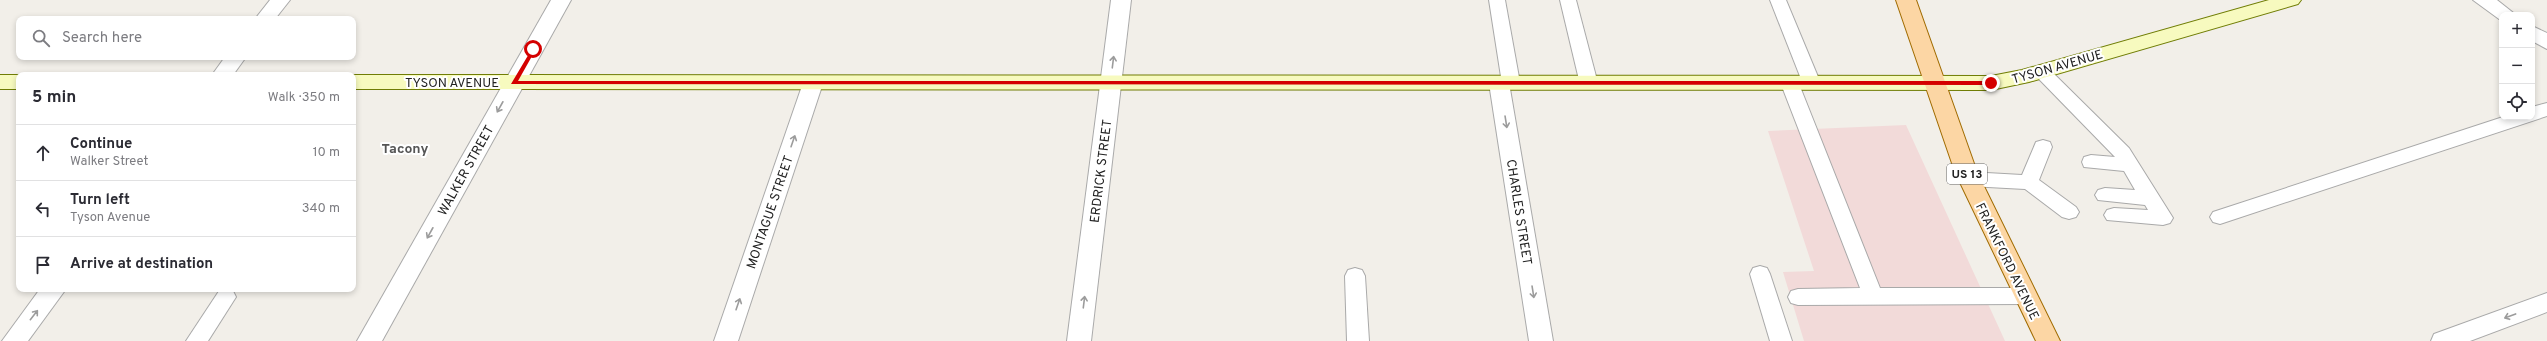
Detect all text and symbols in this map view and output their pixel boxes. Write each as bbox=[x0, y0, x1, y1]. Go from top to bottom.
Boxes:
map controls bbox=[2499, 12, 2535, 120]
button: + bbox=[2499, 12, 2535, 48]
search box bbox=[16, 16, 356, 60]
icon: search bbox=[30, 27, 52, 49]
text: Search here bbox=[62, 29, 142, 48]
route start bbox=[524, 40, 542, 58]
street label: TYSON AVENUE bbox=[2010, 47, 2105, 89]
button: − bbox=[2499, 48, 2535, 84]
one-way arrow bbox=[1109, 56, 1117, 69]
route end bbox=[1982, 74, 2000, 92]
street label: TYSON AVENUE bbox=[405, 76, 499, 92]
button: locate bbox=[2499, 84, 2535, 120]
text: 5 min bbox=[32, 87, 76, 109]
text: Walk · 350 m bbox=[268, 90, 340, 106]
one-way arrow bbox=[495, 101, 503, 113]
one-way arrow bbox=[1502, 115, 1510, 128]
street label: ERDRICK STREET bbox=[1088, 119, 1116, 224]
street label: WALKER STREET bbox=[435, 123, 498, 219]
text: Continue bbox=[70, 135, 132, 154]
one-way arrow bbox=[790, 135, 797, 148]
district label: Tacony bbox=[382, 141, 428, 158]
icon: ahead bbox=[32, 142, 54, 164]
text: 10 m bbox=[313, 145, 340, 161]
text: Walker Street bbox=[70, 154, 148, 170]
street label: MONTAGUE STREET bbox=[744, 154, 798, 271]
street label: CHARLES STREET bbox=[1502, 158, 1534, 266]
road number: US 13 bbox=[1947, 164, 1987, 184]
text: Turn left bbox=[70, 191, 130, 210]
icon: left bbox=[32, 198, 54, 220]
text: 340 m bbox=[302, 201, 340, 217]
street label: FRANKFORD AVENUE bbox=[1971, 201, 2041, 323]
text: Tyson Avenue bbox=[70, 210, 150, 226]
one-way arrow bbox=[425, 227, 433, 239]
icon: arrive bbox=[32, 254, 54, 276]
text: Arrive at destination bbox=[70, 255, 213, 274]
one-way arrow bbox=[1529, 285, 1537, 298]
one-way arrow bbox=[1080, 296, 1088, 309]
one-way arrow bbox=[735, 298, 742, 311]
one-way arrow bbox=[30, 310, 38, 321]
one-way arrow bbox=[2504, 313, 2517, 320]

